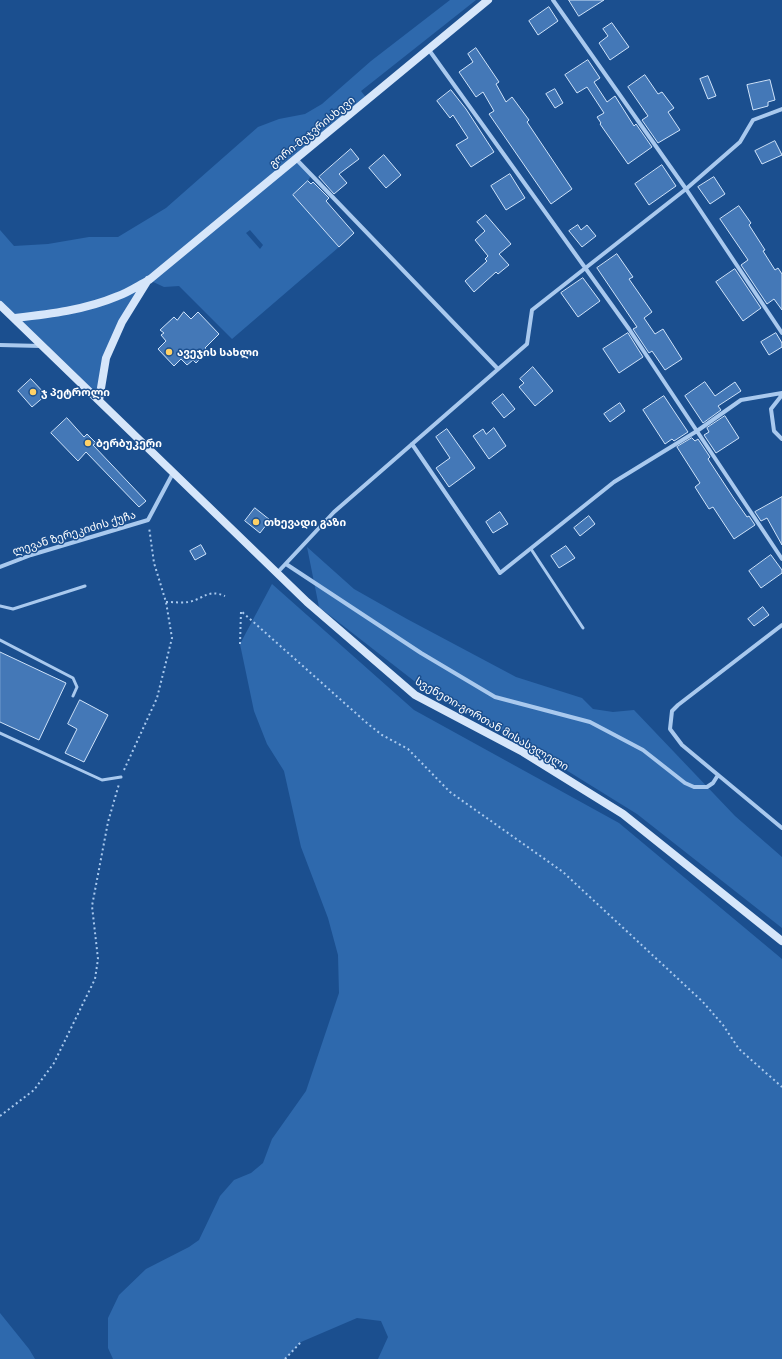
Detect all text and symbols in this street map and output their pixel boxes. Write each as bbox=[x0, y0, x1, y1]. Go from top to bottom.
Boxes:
street label: გორი-მეჯვრისხევი bbox=[266, 93, 358, 171]
place label: ავეჯის სახლი bbox=[177, 345, 259, 359]
marker: ავეჯის სახლი bbox=[164, 347, 174, 357]
place label: ჯ პეტროლი bbox=[41, 385, 110, 399]
marker: ჯ პეტროლი bbox=[28, 387, 38, 397]
place label: ბერბუკერი bbox=[96, 436, 162, 450]
marker: ბერბუკერი bbox=[83, 438, 93, 448]
street label: ლევან ზერეკიძის ქუჩა bbox=[11, 508, 137, 558]
place label: თხევადი გაზი bbox=[264, 515, 346, 529]
marker: თხევადი გაზი bbox=[251, 517, 261, 527]
street label: სვენეთი-გორთან მისასვლელი bbox=[413, 674, 571, 774]

